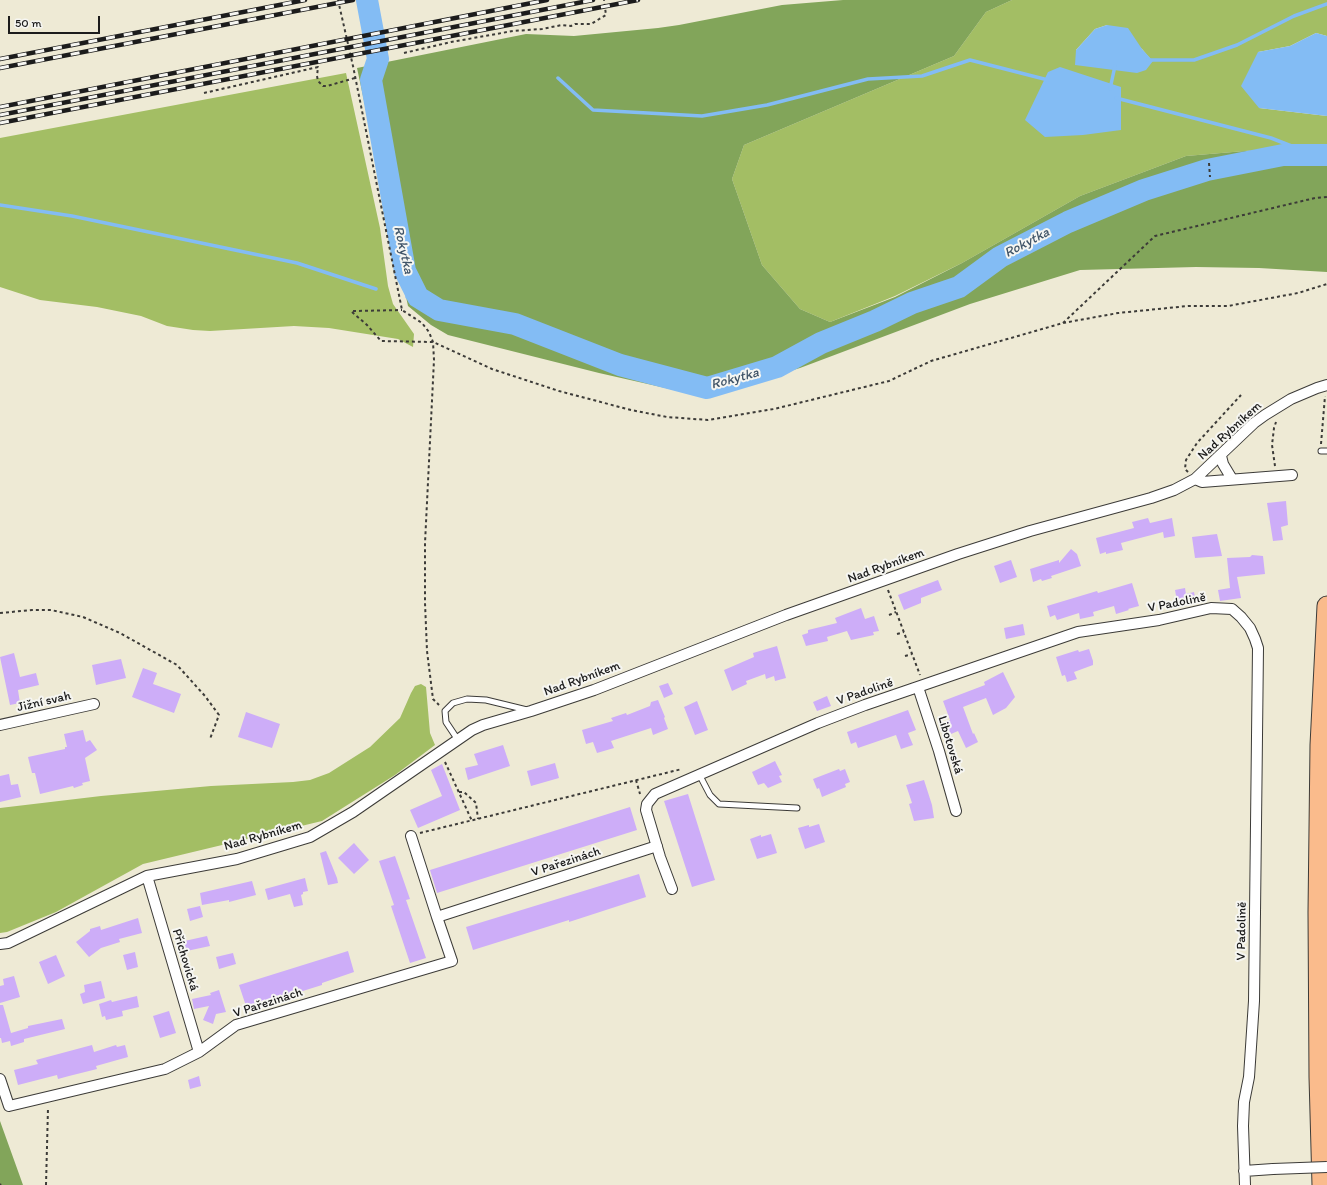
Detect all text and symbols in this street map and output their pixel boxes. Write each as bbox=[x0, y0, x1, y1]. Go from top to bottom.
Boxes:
scale bar bbox=[10, 8, 102, 34]
text: 50 m bbox=[15, 16, 41, 30]
water label: Rokytka bbox=[389, 224, 417, 276]
water label: Rokytka bbox=[1002, 224, 1052, 262]
water label: Rokytka bbox=[709, 365, 761, 393]
street label: Nad Rybníkem bbox=[1195, 398, 1265, 464]
street label: Nad Rybníkem bbox=[846, 545, 926, 587]
street label: V Padolině bbox=[1147, 590, 1207, 616]
street label: Nad Rybníkem bbox=[542, 658, 622, 700]
street label: V Padolině bbox=[835, 675, 895, 709]
street label: Jižní svah bbox=[16, 688, 72, 716]
street label: Libotovská bbox=[934, 714, 966, 776]
street label: Nad Rybníkem bbox=[222, 817, 304, 855]
street label: V Pařezinách bbox=[529, 843, 603, 881]
street label: V Padolině bbox=[1234, 902, 1250, 960]
street label: Příchovická bbox=[168, 927, 202, 993]
street label: V Pařezinách bbox=[231, 984, 305, 1022]

